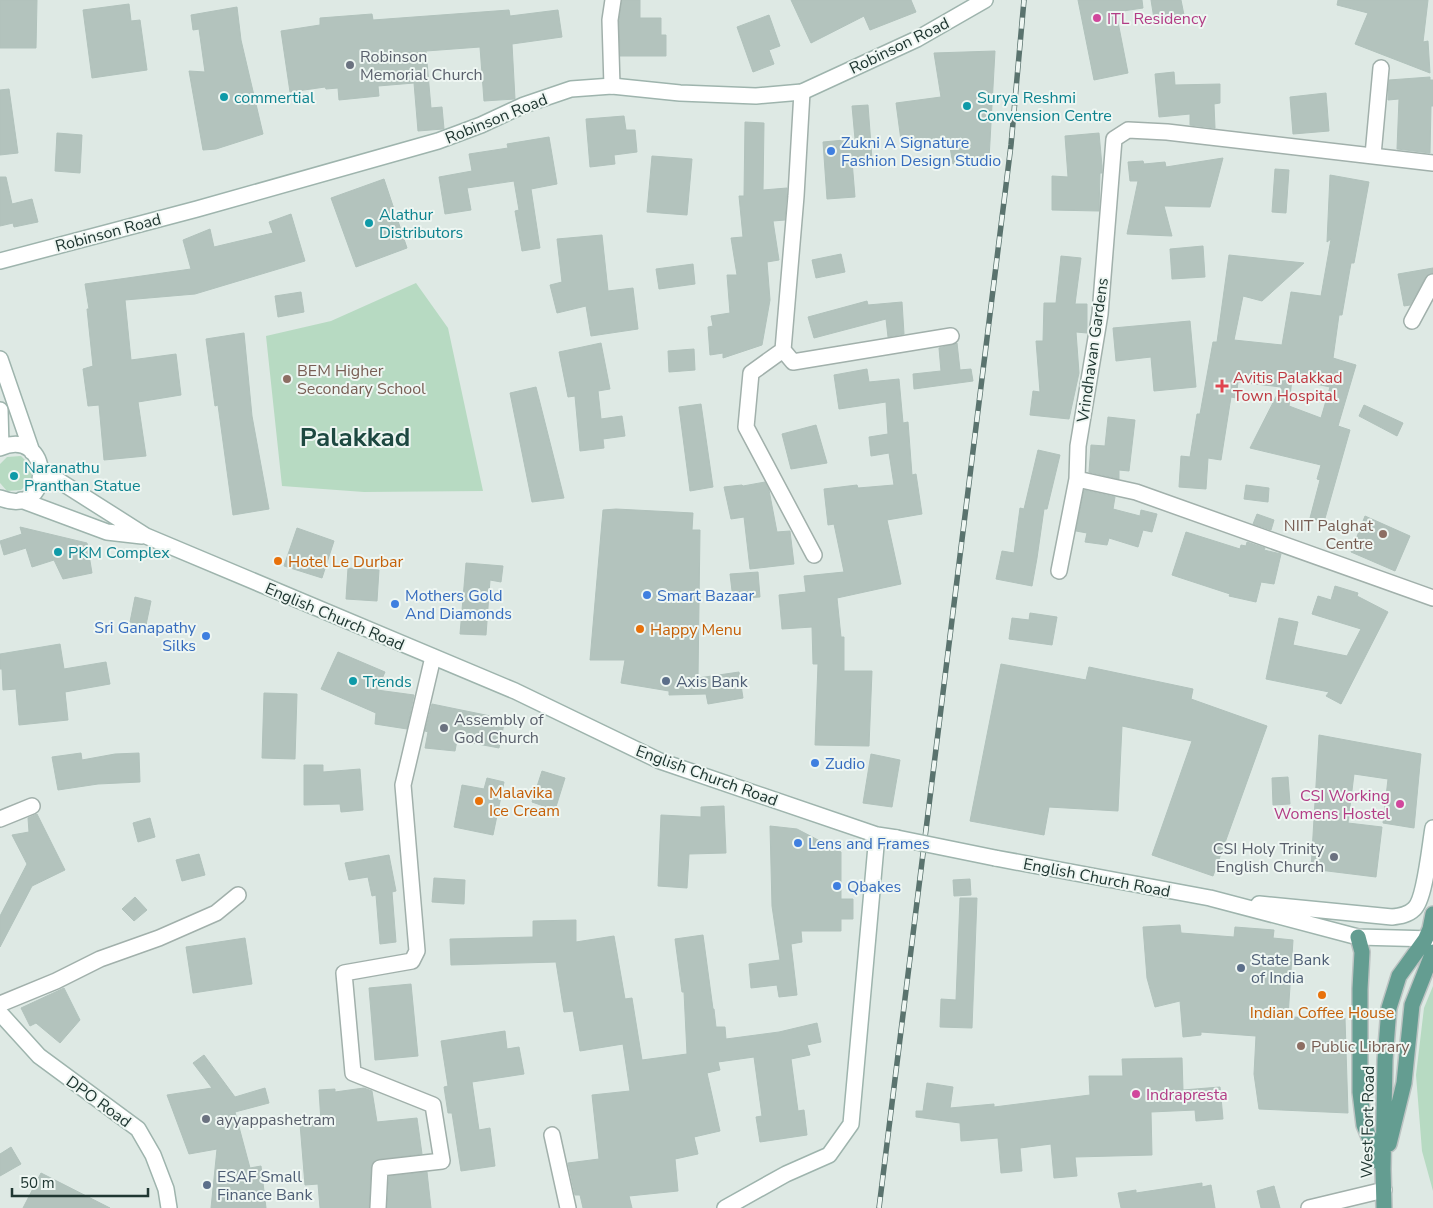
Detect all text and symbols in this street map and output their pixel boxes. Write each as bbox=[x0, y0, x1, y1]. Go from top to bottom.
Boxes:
place label: ITL Residency bbox=[1107, 8, 1207, 30]
street label: Robinson Road bbox=[846, 12, 953, 80]
marker: ITL Residency bbox=[1091, 12, 1103, 24]
place label: Robinson Memorial Church bbox=[360, 46, 483, 86]
marker: Robinson Memorial Church bbox=[344, 59, 356, 71]
place label: commertial bbox=[234, 87, 315, 109]
place label: Surya Reshmi Convension Centre bbox=[977, 87, 1112, 127]
street label: Robinson Road bbox=[442, 88, 551, 149]
marker: commertial bbox=[218, 91, 230, 103]
marker: Surya Reshmi Convension Centre bbox=[961, 100, 973, 112]
place label: Zukni A Signature Fashion Design Studio bbox=[841, 132, 1001, 172]
marker: Zukni A Signature Fashion Design Studio bbox=[825, 145, 837, 157]
place label: Alathur Distributors bbox=[379, 204, 463, 244]
street label: Robinson Road bbox=[53, 208, 164, 258]
marker: Alathur Distributors bbox=[363, 217, 375, 229]
street label: Vrindhavan Gardens bbox=[1072, 277, 1114, 425]
place label: BEM Higher Secondary School bbox=[297, 360, 426, 400]
place label: Avitis Palakkad Town Hospital bbox=[1233, 367, 1342, 407]
marker: BEM Higher Secondary School bbox=[281, 373, 293, 385]
marker: Avitis Palakkad Town Hospital bbox=[1215, 379, 1229, 393]
district label: Palakkad bbox=[300, 420, 410, 455]
place label: Naranathu Pranthan Statue bbox=[24, 457, 141, 497]
marker: Naranathu Pranthan Statue bbox=[8, 470, 20, 482]
place label: NIIT Palghat Centre bbox=[1284, 515, 1373, 555]
marker: NIIT Palghat Centre bbox=[1377, 528, 1389, 540]
place label: PKM Complex bbox=[68, 542, 170, 564]
marker: PKM Complex bbox=[52, 546, 64, 558]
place label: Hotel Le Durbar bbox=[288, 551, 403, 573]
marker: Hotel Le Durbar bbox=[272, 555, 284, 567]
street label: English Church Road bbox=[262, 578, 408, 656]
place label: Mothers Gold And Diamonds bbox=[405, 585, 512, 625]
place label: Smart Bazaar bbox=[657, 585, 754, 607]
marker: Smart Bazaar bbox=[641, 589, 653, 601]
marker: Mothers Gold And Diamonds bbox=[389, 598, 401, 610]
place label: Sri Ganapathy Silks bbox=[94, 617, 197, 657]
place label: Happy Menu bbox=[650, 619, 742, 641]
marker: Happy Menu bbox=[634, 623, 646, 635]
marker: Sri Ganapathy Silks bbox=[200, 630, 212, 642]
place label: Trends bbox=[363, 671, 412, 693]
place label: Axis Bank bbox=[676, 671, 749, 693]
marker: Trends bbox=[347, 675, 359, 687]
marker: Axis Bank bbox=[660, 675, 672, 687]
place label: Assembly of God Church bbox=[454, 709, 544, 749]
marker: Assembly of God Church bbox=[438, 722, 450, 734]
street label: English Church Road bbox=[633, 740, 781, 812]
place label: Zudio bbox=[825, 753, 865, 775]
marker: Zudio bbox=[809, 757, 821, 769]
place label: Malavika Ice Cream bbox=[489, 782, 560, 822]
place label: CSI Working Womens Hostel bbox=[1274, 785, 1390, 825]
marker: Malavika Ice Cream bbox=[473, 795, 485, 807]
marker: CSI Working Womens Hostel bbox=[1394, 798, 1406, 810]
place label: Lens and Frames bbox=[808, 833, 930, 855]
marker: Lens and Frames bbox=[792, 837, 804, 849]
place label: CSI Holy Trinity English Church bbox=[1213, 838, 1325, 878]
marker: CSI Holy Trinity English Church bbox=[1328, 851, 1340, 863]
street label: English Church Road bbox=[1021, 853, 1172, 903]
place label: Qbakes bbox=[847, 876, 901, 898]
marker: Qbakes bbox=[831, 880, 843, 892]
place label: State Bank of India bbox=[1251, 949, 1330, 989]
marker: State Bank of India bbox=[1235, 962, 1247, 974]
marker: Indian Coffee House bbox=[1316, 989, 1328, 1001]
place label: Indian Coffee House bbox=[1250, 1002, 1394, 1024]
place label: Public Library bbox=[1311, 1036, 1410, 1058]
marker: Public Library bbox=[1295, 1040, 1307, 1052]
street label: West Fort Road bbox=[1356, 1065, 1380, 1179]
street label: DPO Road bbox=[61, 1071, 135, 1133]
place label: Indrapresta bbox=[1146, 1084, 1228, 1106]
marker: Indrapresta bbox=[1130, 1088, 1142, 1100]
place label: ayyappashetram bbox=[216, 1109, 335, 1131]
marker: ayyappashetram bbox=[200, 1113, 212, 1125]
scale bar bbox=[12, 1166, 149, 1198]
place label: ESAF Small Finance Bank bbox=[217, 1166, 313, 1206]
text: 50 m bbox=[20, 1173, 55, 1193]
marker: ESAF Small Finance Bank bbox=[201, 1179, 213, 1191]

